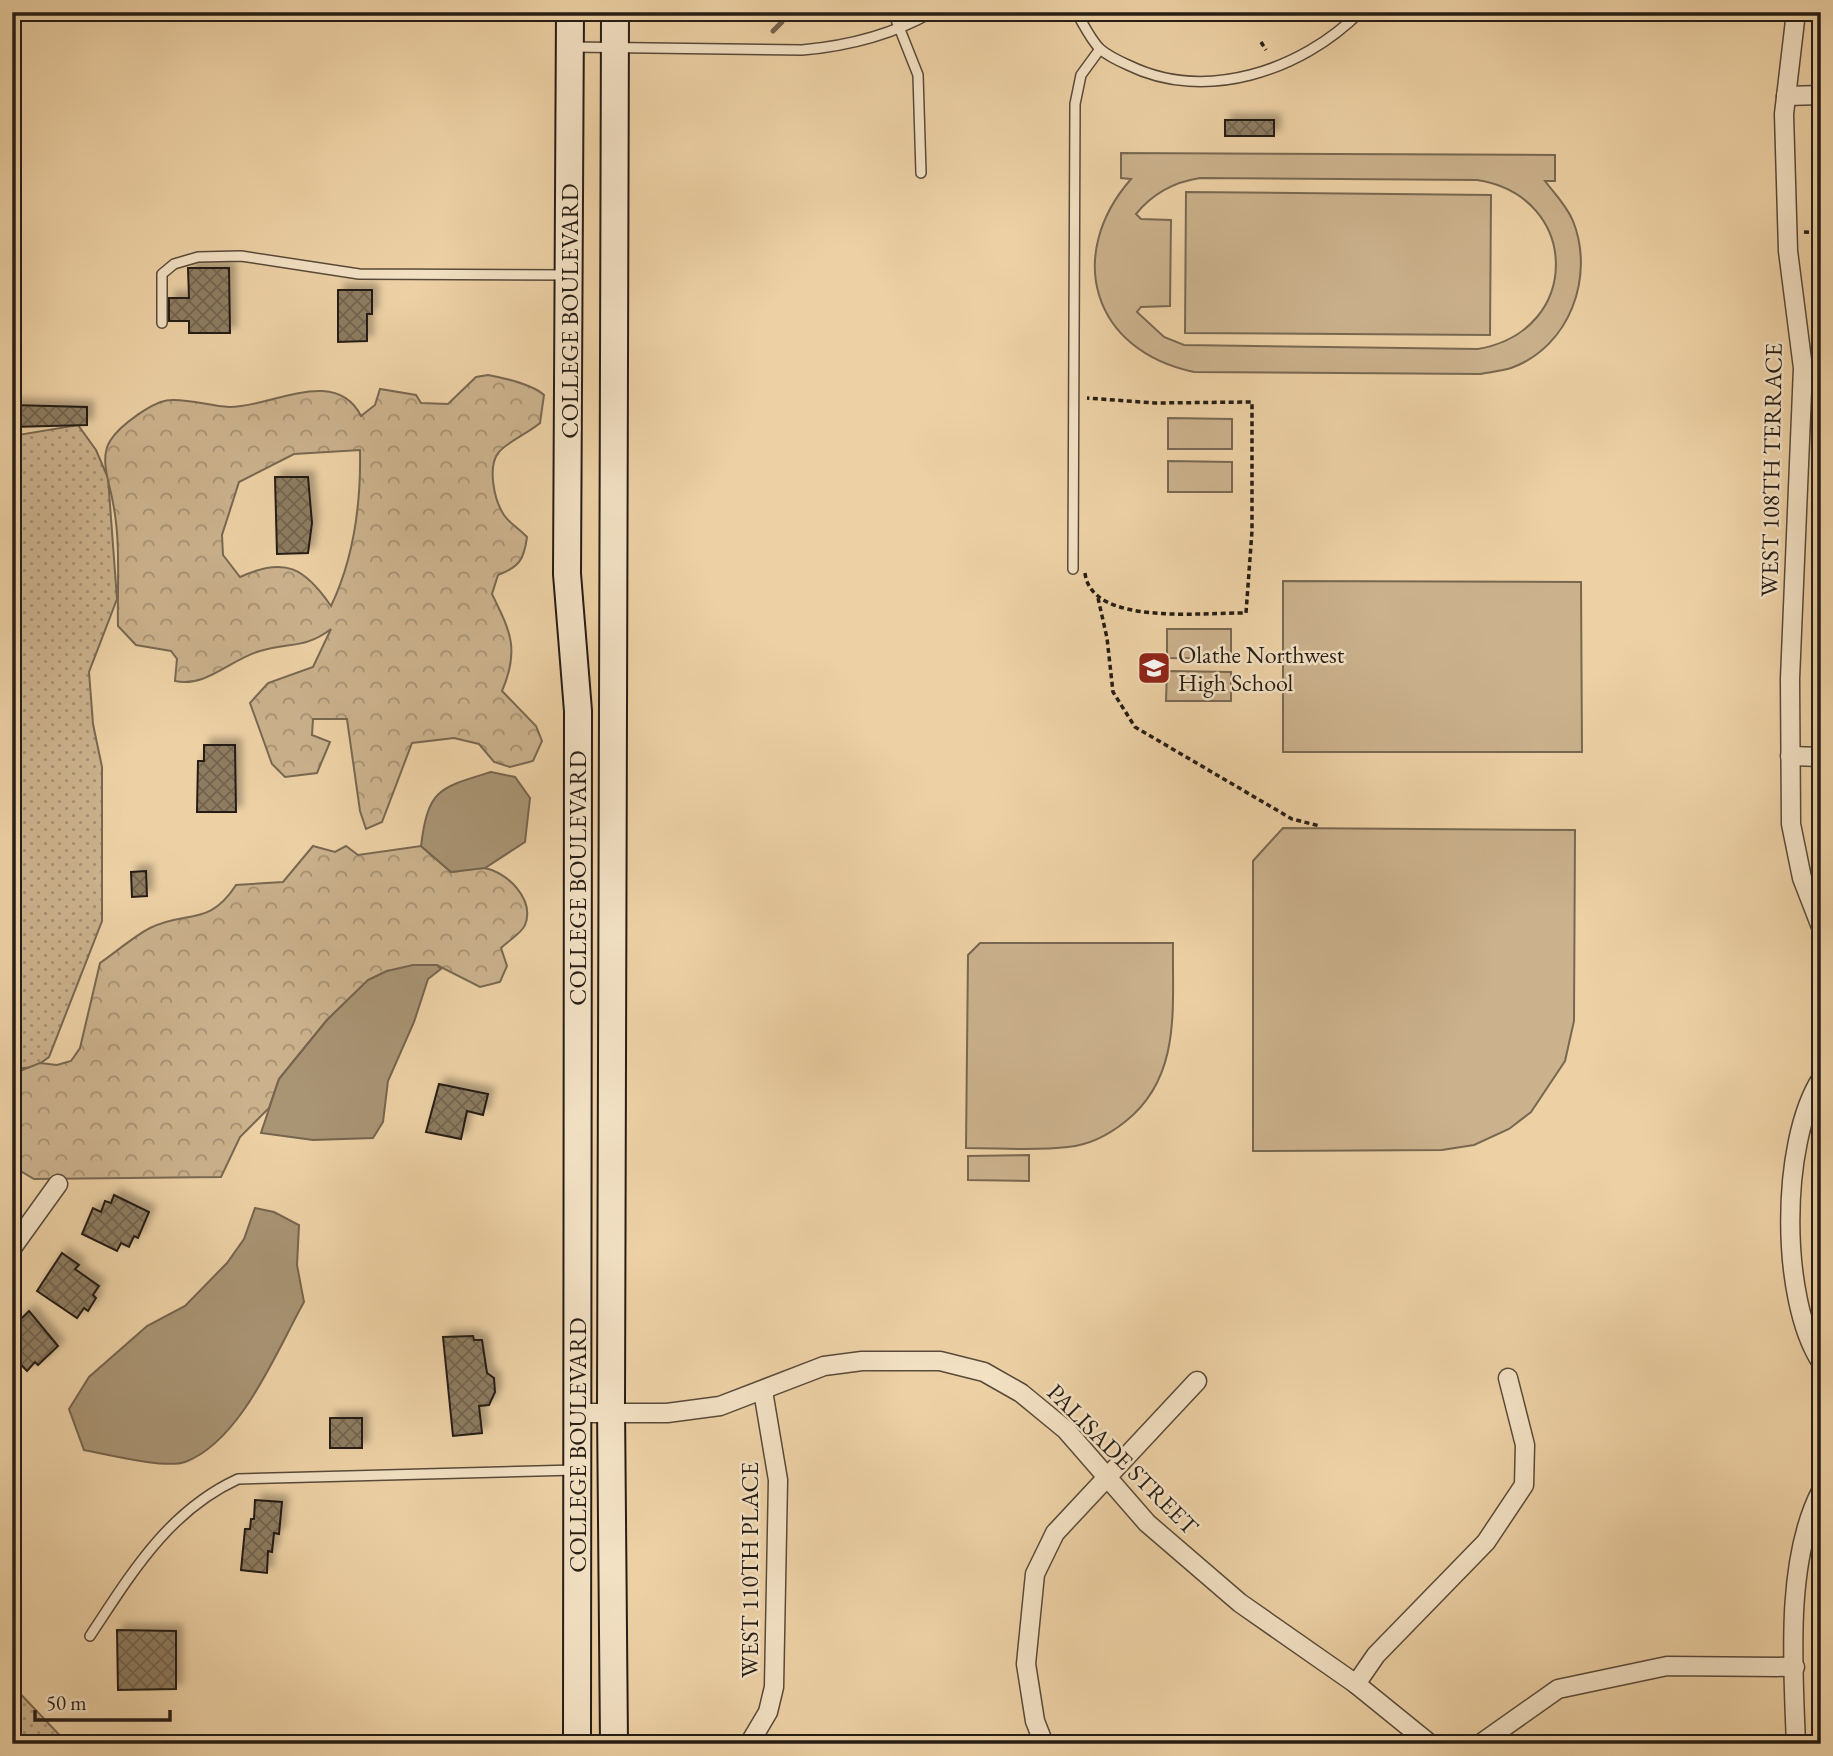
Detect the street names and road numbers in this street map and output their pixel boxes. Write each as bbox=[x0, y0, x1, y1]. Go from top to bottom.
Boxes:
street label: COLLEGE BOULEVARD bbox=[554, 183, 585, 439]
street label: WEST 108TH TERRACE bbox=[1753, 343, 1789, 597]
street label: COLLEGE BOULEVARD bbox=[562, 750, 593, 1006]
street label: COLLEGE BOULEVARD bbox=[562, 1317, 593, 1573]
street label: PALISADE STREET bbox=[1041, 1377, 1206, 1542]
street label: WEST 110TH PLACE bbox=[734, 1462, 765, 1678]

